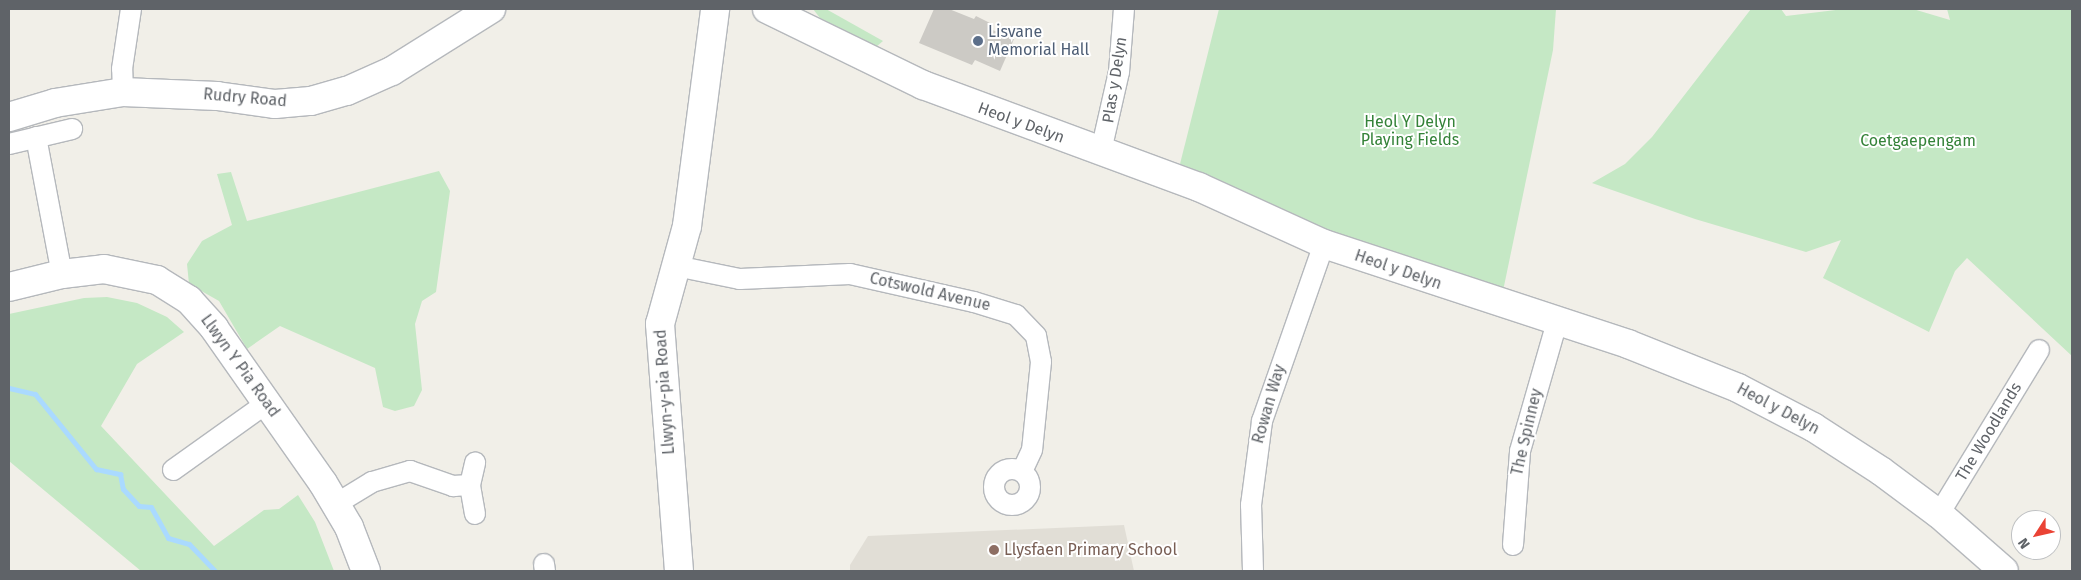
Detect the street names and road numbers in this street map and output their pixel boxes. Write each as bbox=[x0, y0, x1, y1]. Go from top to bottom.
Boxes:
street label: Plas y Delyn bbox=[1099, 36, 1131, 124]
street label: Rudry Road bbox=[202, 85, 288, 111]
street label: Heol y Delyn bbox=[975, 98, 1067, 148]
street label: Heol y Delyn bbox=[1352, 246, 1444, 294]
street label: Cotswold Avenue bbox=[868, 269, 992, 315]
street label: Llwyn Y Pia Road bbox=[196, 311, 284, 421]
street label: Llwyn-y-pia Road bbox=[651, 329, 679, 455]
street label: Rowan Way bbox=[1249, 362, 1289, 446]
street label: Heol y Delyn bbox=[1733, 379, 1823, 439]
street label: The Woodlands bbox=[1952, 379, 2026, 485]
street label: The Spinney bbox=[1508, 387, 1546, 477]

